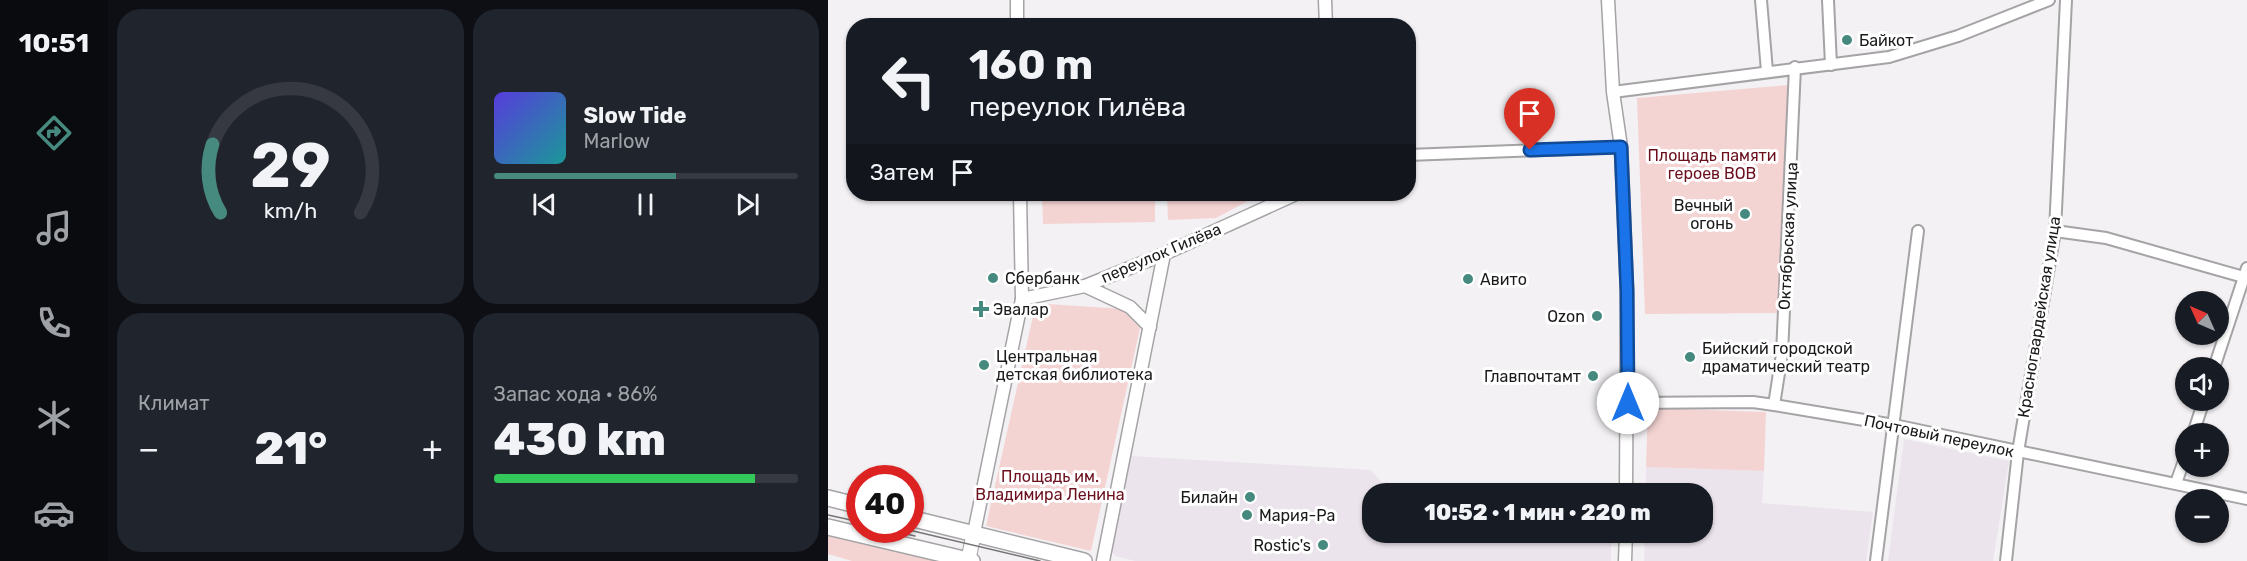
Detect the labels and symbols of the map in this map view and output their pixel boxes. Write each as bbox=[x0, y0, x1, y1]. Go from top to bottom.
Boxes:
place label: Байкот bbox=[1859, 31, 1913, 50]
marker: Байкот bbox=[1840, 33, 1854, 47]
pin bbox=[1504, 88, 1555, 150]
park label: Площадь памяти героев ВОВ bbox=[1647, 146, 1777, 183]
street label: Октябрьская улица bbox=[1775, 162, 1801, 310]
place label: Вечный огонь bbox=[1674, 196, 1733, 233]
marker: Вечный огонь bbox=[1738, 207, 1752, 221]
street label: Красногвардейская улица bbox=[2014, 215, 2064, 419]
street label: переулок Гилёва bbox=[1098, 219, 1224, 287]
place label: Сбербанк bbox=[1005, 269, 1080, 288]
place label: Авито bbox=[1480, 270, 1527, 289]
marker: Сбербанк bbox=[986, 271, 1000, 285]
marker: Авито bbox=[1461, 272, 1475, 286]
north arrow bbox=[2175, 291, 2229, 345]
place label: Эвалар bbox=[993, 300, 1049, 319]
marker: Эвалар bbox=[974, 302, 988, 316]
place label: Ozon bbox=[1547, 307, 1585, 326]
marker: Ozon bbox=[1590, 309, 1604, 323]
place label: Бийский городской драматический театр bbox=[1702, 339, 1870, 376]
place label: Центральная детская библиотека bbox=[996, 347, 1153, 384]
marker: Бийский городской драматический театр bbox=[1683, 350, 1697, 364]
marker: Центральная детская библиотека bbox=[977, 358, 991, 372]
place label: Главпочтамт bbox=[1484, 367, 1581, 386]
marker: Главпочтамт bbox=[1586, 369, 1600, 383]
position arrow bbox=[1596, 371, 1660, 435]
street label: Почтовый переулок bbox=[1862, 411, 2016, 461]
speed limit sign: 40 bbox=[846, 465, 924, 543]
park label: Площадь им. Владимира Ленина bbox=[975, 467, 1125, 504]
place label: Билайн bbox=[1180, 488, 1238, 507]
marker: Билайн bbox=[1243, 490, 1257, 504]
place label: Мария-Ра bbox=[1259, 506, 1335, 525]
marker: Мария-Ра bbox=[1240, 508, 1254, 522]
place label: Rostic's bbox=[1253, 536, 1311, 555]
marker: Rostic's bbox=[1316, 538, 1330, 552]

